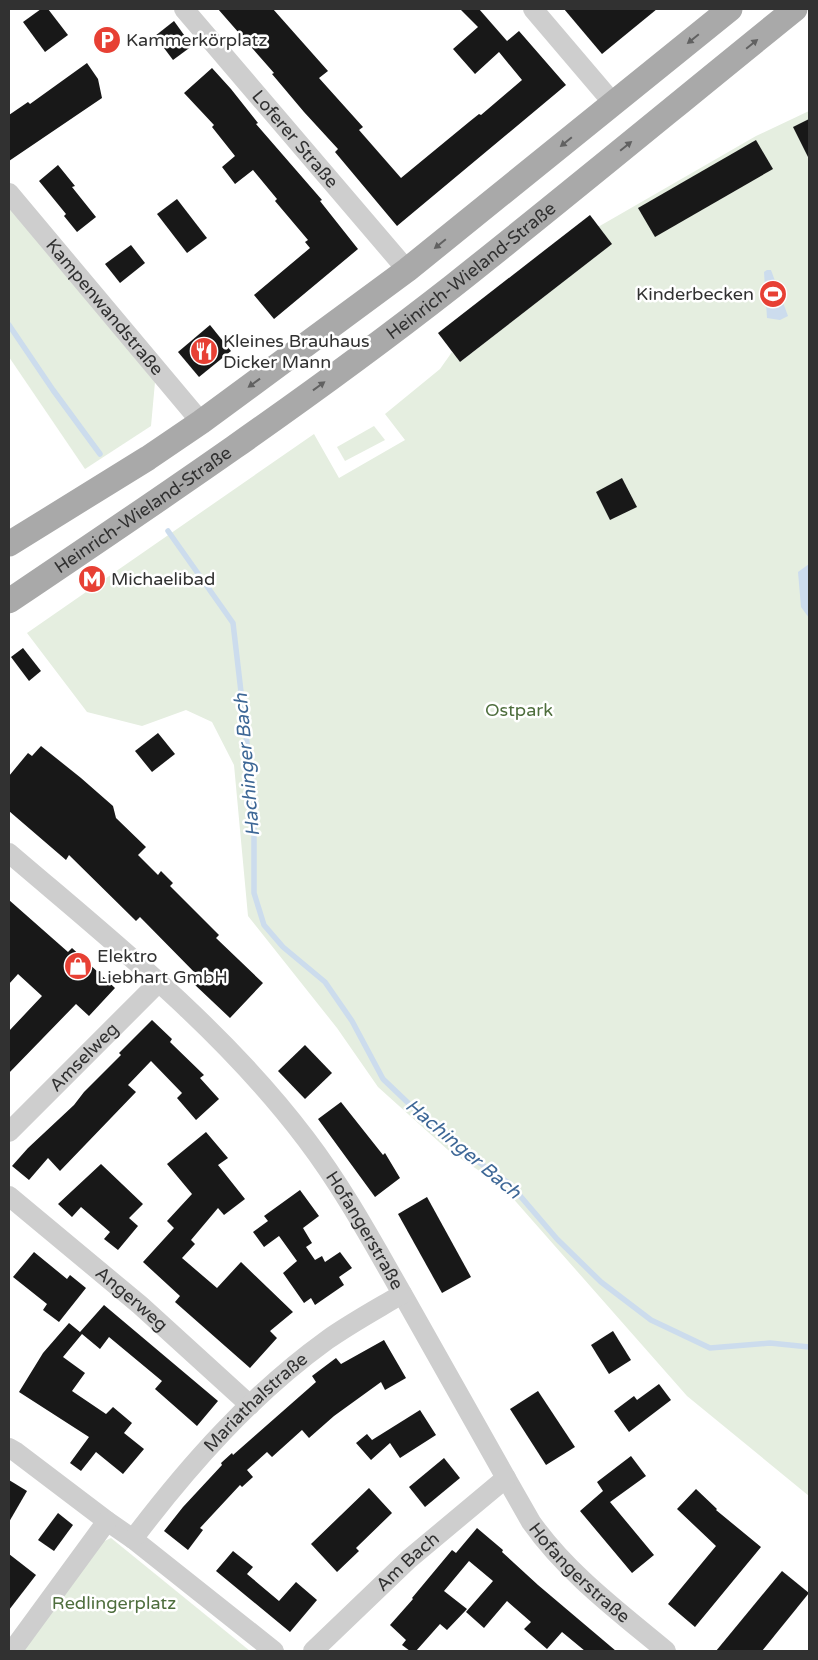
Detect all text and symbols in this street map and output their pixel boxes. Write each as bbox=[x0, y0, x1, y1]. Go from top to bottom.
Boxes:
parking icon: Kammerkörplatz bbox=[92, 25, 122, 55]
place label: Kammerkörplatz bbox=[126, 29, 267, 51]
one-way arrow bbox=[686, 34, 699, 45]
one-way arrow bbox=[746, 38, 759, 49]
street label: Loferer Straße bbox=[247, 85, 343, 193]
one-way arrow bbox=[560, 136, 573, 147]
one-way arrow bbox=[619, 140, 632, 151]
street label: Heinrich-Wieland-Straße bbox=[382, 197, 560, 344]
street label: Kampenwandstraße bbox=[41, 234, 168, 380]
one-way arrow bbox=[433, 238, 446, 249]
sports icon: Kinderbecken bbox=[758, 279, 788, 309]
place label: Kinderbecken bbox=[636, 283, 754, 305]
place label: Kleines Brauhaus Dicker Mann bbox=[223, 330, 370, 373]
restaurant icon: Kleines Brauhaus Dicker Mann bbox=[189, 336, 219, 366]
one-way arrow bbox=[247, 378, 260, 388]
one-way arrow bbox=[312, 380, 325, 391]
street label: Heinrich-Wieland-Straße bbox=[50, 442, 236, 578]
metro station icon: Michaelibad bbox=[77, 564, 107, 594]
place label: Michaelibad bbox=[111, 568, 215, 590]
water label: Hachinger Bach bbox=[230, 692, 264, 837]
park label: Ostpark bbox=[485, 699, 553, 721]
place label: Elektro Liebhart GmbH bbox=[97, 945, 228, 988]
shop icon: Elektro Liebhart GmbH bbox=[63, 951, 93, 981]
street label: Amselweg bbox=[45, 1018, 123, 1096]
water label: Hachinger Bach bbox=[401, 1094, 525, 1204]
street label: Hofangerstraße bbox=[321, 1167, 408, 1293]
street label: Angerweg bbox=[91, 1262, 172, 1336]
street label: Mariathalstraße bbox=[199, 1348, 312, 1456]
street label: Hofangerstraße bbox=[524, 1518, 634, 1628]
street label: Am Bach bbox=[371, 1528, 444, 1596]
park label: Redlingerplatz bbox=[52, 1592, 176, 1614]

